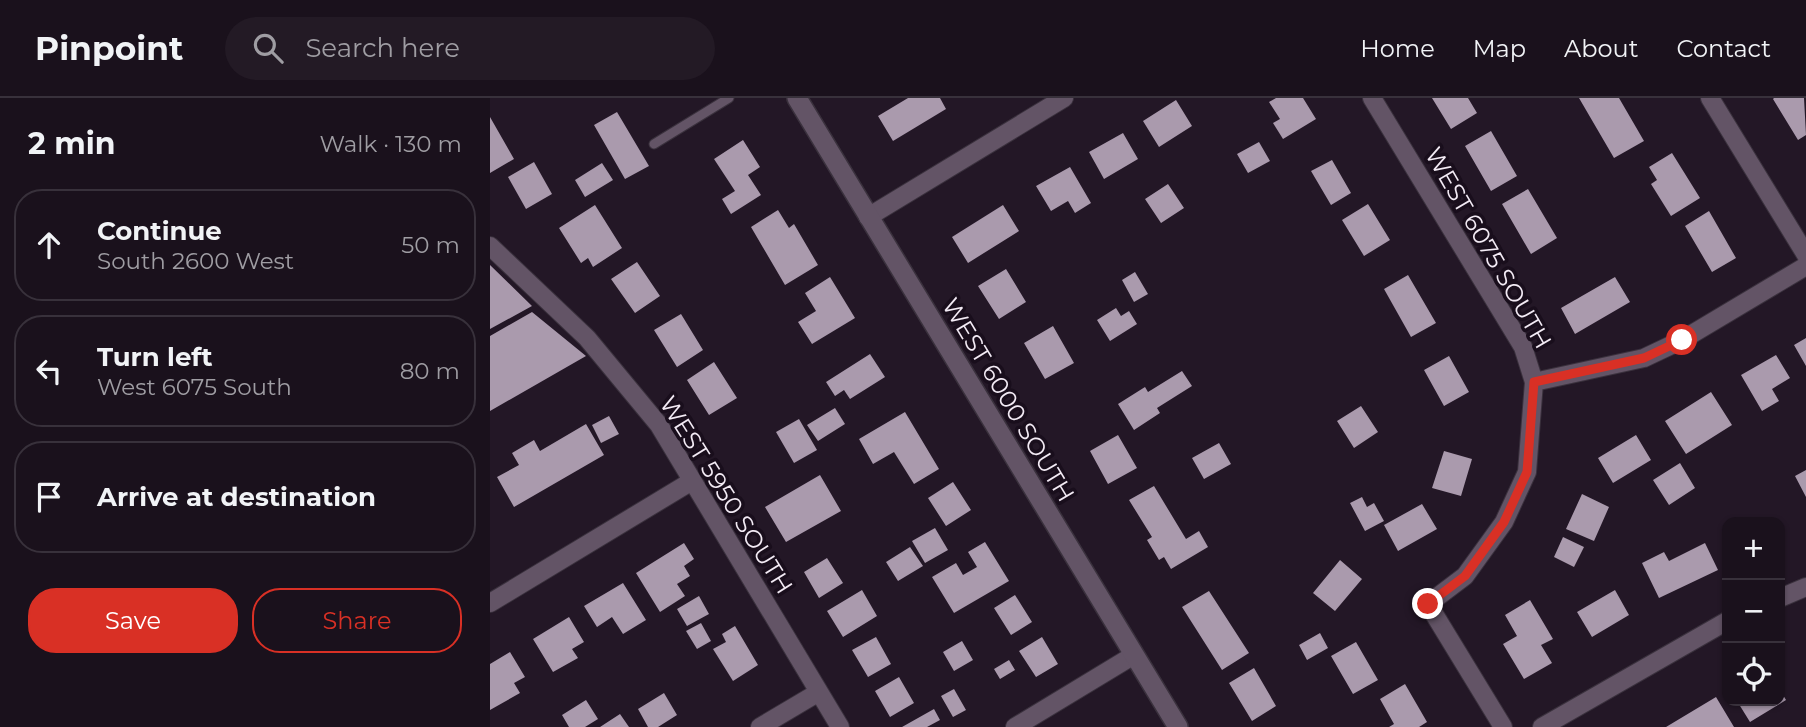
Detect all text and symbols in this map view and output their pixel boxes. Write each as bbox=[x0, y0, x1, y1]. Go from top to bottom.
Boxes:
search box bbox=[225, 17, 715, 80]
text: Pinpoint bbox=[35, 28, 183, 68]
icon: search bbox=[249, 29, 287, 67]
text: Search here bbox=[305, 32, 460, 64]
text: Home bbox=[1360, 34, 1435, 63]
text: Map bbox=[1473, 34, 1526, 63]
text: About bbox=[1564, 34, 1638, 63]
text: Contact bbox=[1676, 34, 1771, 63]
text: 2 min bbox=[28, 125, 115, 162]
text: Walk · 130 m bbox=[319, 130, 462, 158]
street label: WEST 6075 SOUTH bbox=[1419, 142, 1558, 354]
text: Continue bbox=[97, 215, 222, 247]
icon: ahead bbox=[30, 226, 68, 264]
text: 50 m bbox=[401, 231, 460, 259]
text: South 2600 West bbox=[97, 247, 294, 275]
street label: WEST 6000 SOUTH bbox=[936, 293, 1081, 507]
route start bbox=[1666, 324, 1697, 355]
text: Turn left bbox=[97, 341, 213, 373]
icon: left bbox=[30, 352, 68, 390]
text: 80 m bbox=[400, 357, 460, 385]
text: West 6075 South bbox=[97, 373, 292, 401]
street label: WEST 5950 SOUTH bbox=[654, 390, 799, 599]
icon: arrive bbox=[30, 478, 68, 516]
text: Arrive at destination bbox=[97, 481, 376, 513]
map controls bbox=[1722, 517, 1785, 706]
button: + bbox=[1722, 517, 1785, 580]
button: − bbox=[1722, 580, 1785, 643]
button: Save bbox=[28, 588, 238, 653]
button: Share bbox=[252, 588, 462, 653]
route end bbox=[1412, 588, 1443, 619]
button: locate bbox=[1722, 643, 1785, 706]

